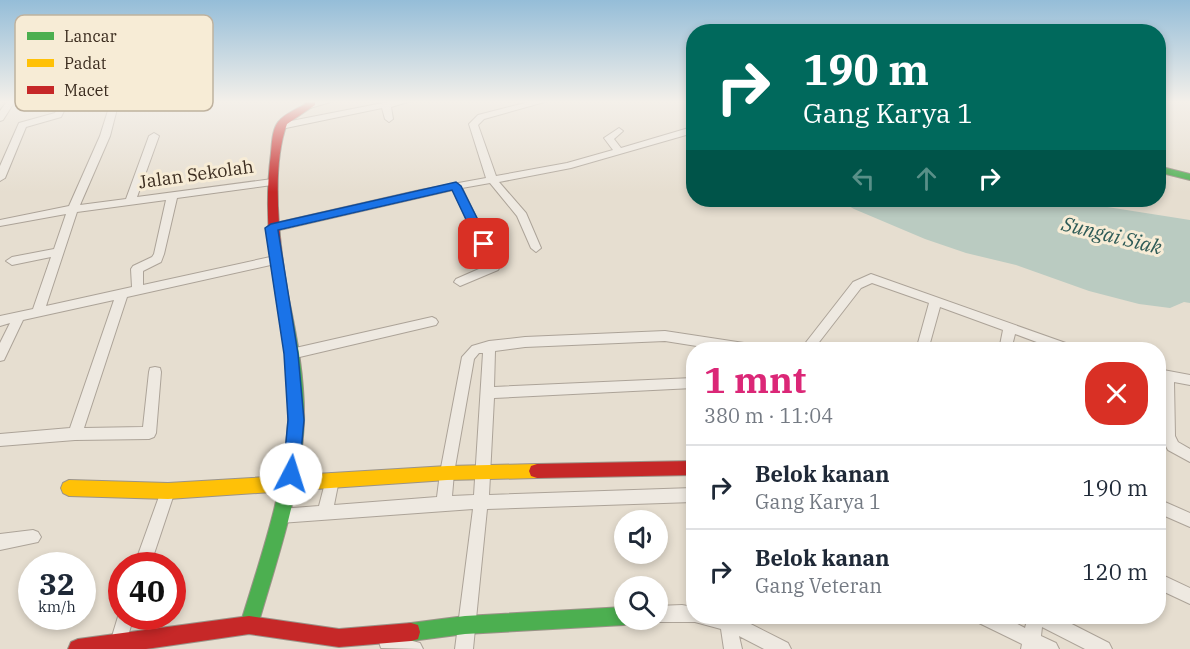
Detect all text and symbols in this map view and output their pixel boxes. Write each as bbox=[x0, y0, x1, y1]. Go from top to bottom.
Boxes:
legend bbox=[15, 15, 213, 111]
text: Lancar bbox=[64, 26, 117, 46]
text: 190 m bbox=[803, 42, 929, 97]
icon: right bbox=[704, 48, 782, 126]
text: Padat bbox=[64, 53, 107, 73]
text: Macet bbox=[64, 80, 109, 100]
text: Gang Karya 1 bbox=[803, 95, 973, 130]
street label: Jalan Sekolah bbox=[137, 155, 255, 193]
icon: left bbox=[847, 162, 880, 195]
icon: ahead bbox=[910, 162, 943, 195]
icon: right bbox=[973, 162, 1006, 195]
water label: Sungai Siak bbox=[1058, 209, 1165, 261]
pin bbox=[458, 218, 509, 269]
icon: arrive bbox=[467, 227, 500, 260]
text: 1 mnt bbox=[704, 356, 806, 403]
button: close bbox=[1085, 362, 1148, 425]
text: 380 m · 11:04 bbox=[704, 402, 833, 429]
position arrow bbox=[259, 442, 323, 506]
text: Belok kanan bbox=[755, 459, 890, 488]
icon: right bbox=[704, 471, 737, 504]
text: 190 m bbox=[1082, 473, 1148, 502]
text: Gang Karya 1 bbox=[755, 488, 881, 515]
map controls bbox=[614, 510, 668, 630]
button: sound bbox=[614, 510, 668, 564]
text: Belok kanan bbox=[755, 543, 890, 572]
speed limit sign: 40 bbox=[108, 552, 186, 630]
icon: right bbox=[704, 555, 737, 588]
text: 120 m bbox=[1082, 557, 1148, 586]
text: 32 bbox=[39, 564, 75, 603]
text: Gang Veteran bbox=[755, 572, 882, 599]
button: search bbox=[614, 576, 668, 630]
text: km/h bbox=[38, 597, 76, 616]

